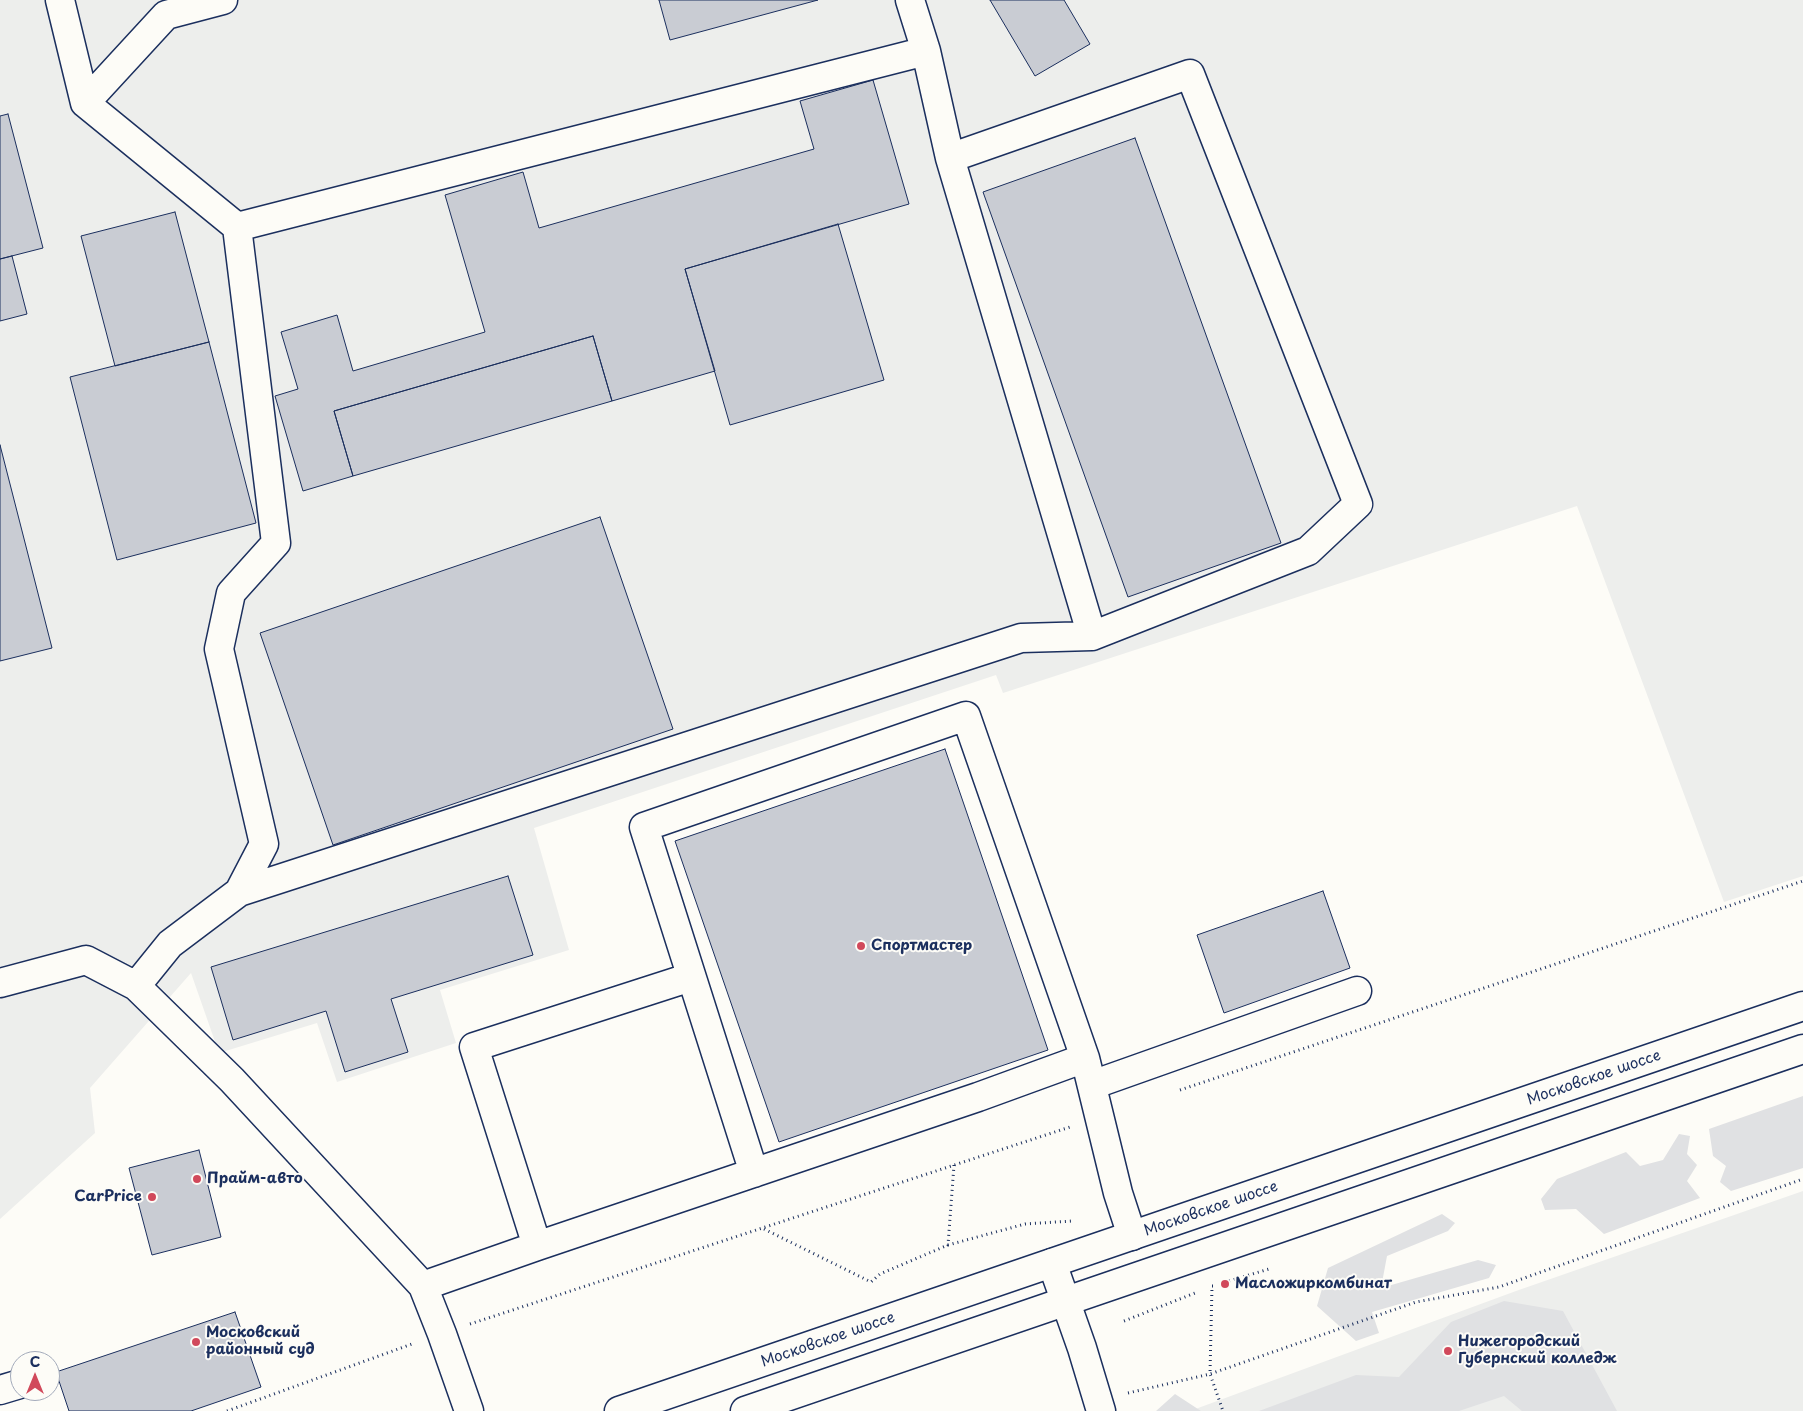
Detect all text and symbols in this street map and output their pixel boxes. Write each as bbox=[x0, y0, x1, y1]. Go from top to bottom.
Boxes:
place label: Спортмастер bbox=[871, 937, 972, 955]
marker: Спортмастер bbox=[855, 940, 867, 952]
street label: Московское шоссе bbox=[1525, 1047, 1663, 1109]
place label: Прайм-авто bbox=[207, 1170, 303, 1188]
marker: Прайм-авто bbox=[191, 1173, 203, 1185]
street label: Московское шоссе bbox=[1142, 1178, 1280, 1240]
place label: CarPrice bbox=[74, 1188, 142, 1206]
marker: CarPrice bbox=[146, 1191, 158, 1203]
place label: Масложиркомбинат bbox=[1235, 1275, 1392, 1293]
marker: Масложиркомбинат bbox=[1219, 1278, 1231, 1290]
street label: Московское шоссе bbox=[759, 1309, 897, 1371]
place label: Московский районный суд bbox=[206, 1324, 315, 1359]
place label: Нижегородский Губернский колледж bbox=[1458, 1333, 1617, 1368]
marker: Московский районный суд bbox=[190, 1336, 202, 1348]
marker: Нижегородский Губернский колледж bbox=[1442, 1345, 1454, 1357]
north arrow bbox=[10, 1351, 60, 1401]
text: С bbox=[30, 1351, 40, 1372]

